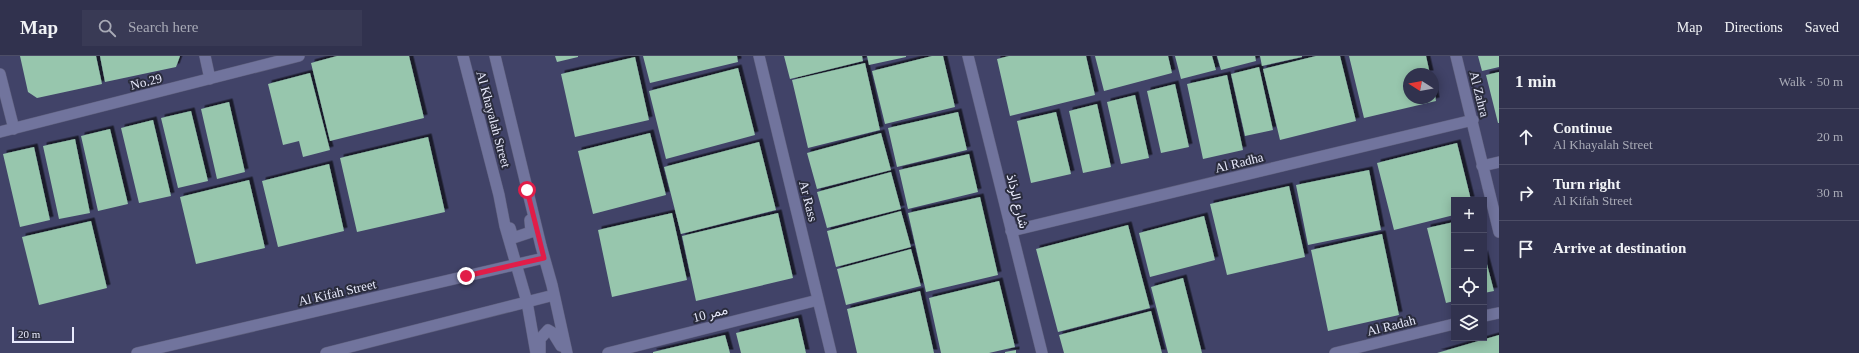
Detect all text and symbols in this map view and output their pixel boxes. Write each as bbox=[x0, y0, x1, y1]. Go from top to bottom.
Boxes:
search box bbox=[82, 10, 362, 46]
text: Map bbox=[20, 17, 58, 38]
icon: search bbox=[96, 17, 118, 39]
text: Search here bbox=[128, 19, 198, 35]
text: Map bbox=[1677, 20, 1702, 35]
text: Directions bbox=[1724, 20, 1783, 35]
text: Saved bbox=[1805, 20, 1839, 35]
north arrow bbox=[1403, 68, 1439, 104]
street label: Al Khayalah Street bbox=[473, 69, 514, 170]
street label: No.29 bbox=[129, 70, 164, 93]
street label: Al Zahra bbox=[1467, 70, 1492, 119]
text: 1 min bbox=[1515, 72, 1556, 91]
text: Walk · 50 m bbox=[1779, 74, 1843, 89]
text: Continue bbox=[1553, 120, 1612, 136]
icon: ahead bbox=[1515, 126, 1537, 148]
text: 20 m bbox=[1817, 129, 1843, 144]
text: Al Khayalah Street bbox=[1553, 137, 1653, 152]
street label: Al Radha bbox=[1213, 149, 1265, 176]
street label: شارع الرذاذ bbox=[1002, 172, 1032, 230]
text: Turn right bbox=[1553, 176, 1620, 192]
street label: Ar Rass bbox=[796, 179, 821, 223]
route start bbox=[518, 181, 536, 199]
icon: right bbox=[1515, 182, 1537, 204]
text: 30 m bbox=[1817, 185, 1843, 200]
text: Al Kifah Street bbox=[1553, 193, 1632, 208]
map controls bbox=[1451, 197, 1487, 341]
button: + bbox=[1451, 197, 1487, 233]
button: − bbox=[1451, 233, 1487, 269]
icon: arrive bbox=[1515, 238, 1537, 260]
text: Arrive at destination bbox=[1553, 240, 1686, 256]
route end bbox=[457, 267, 475, 285]
button: locate bbox=[1451, 269, 1487, 305]
street label: Al Kifah Street bbox=[297, 276, 378, 309]
street label: ممر 10 bbox=[691, 302, 730, 326]
button: layers bbox=[1451, 305, 1487, 341]
street label: Al Radah bbox=[1365, 312, 1417, 339]
scale bar bbox=[12, 325, 74, 344]
text: 20 m bbox=[18, 328, 40, 340]

